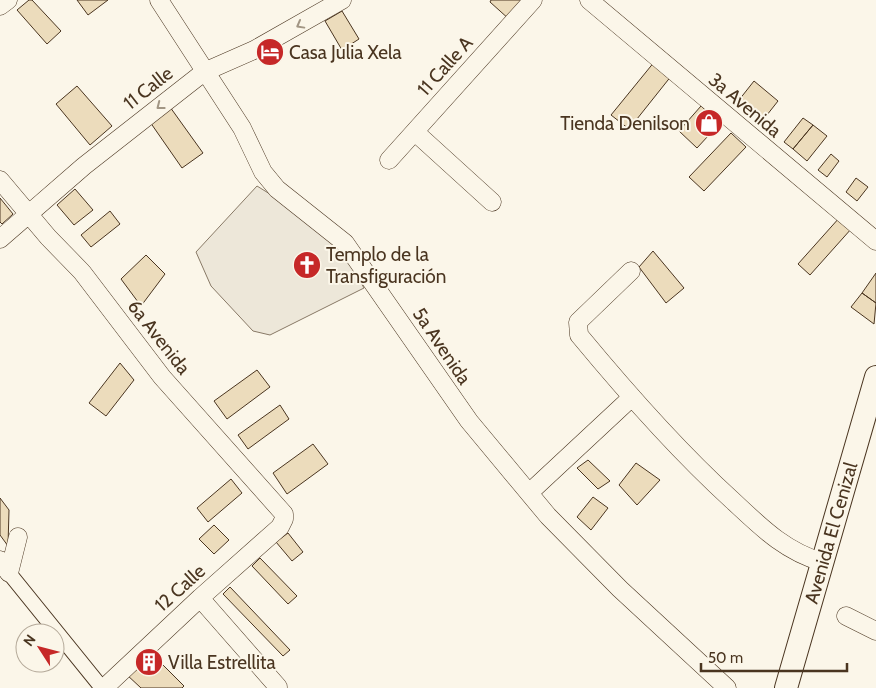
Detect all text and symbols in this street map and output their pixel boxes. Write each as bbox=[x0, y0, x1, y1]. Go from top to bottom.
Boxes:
one-way arrow bbox=[296, 19, 305, 29]
street label: 11 Calle A bbox=[412, 31, 478, 100]
hotel icon: Casa Julia Xela bbox=[255, 37, 285, 67]
place label: Casa Julia Xela bbox=[289, 41, 402, 64]
street label: 11 Calle bbox=[119, 62, 177, 114]
street label: 3a Avenida bbox=[704, 68, 786, 142]
one-way arrow bbox=[156, 100, 166, 109]
shop icon: Tienda Denilson bbox=[694, 108, 724, 138]
place label: Tienda Denilson bbox=[560, 112, 690, 135]
place label: Templo de la Transfiguración bbox=[326, 243, 446, 288]
church icon: Templo de la Transfiguración bbox=[292, 250, 322, 280]
street label: 6a Avenida bbox=[123, 295, 195, 379]
street label: 5a Avenida bbox=[408, 303, 476, 389]
street label: Avenida El Cenizal bbox=[800, 459, 862, 606]
street label: 12 Calle bbox=[150, 559, 210, 617]
north arrow bbox=[15, 623, 65, 673]
text: N bbox=[19, 631, 40, 650]
scale bar bbox=[701, 640, 847, 672]
building icon: Villa Estrellita bbox=[134, 647, 164, 677]
text: 50 m bbox=[708, 649, 743, 667]
place label: Villa Estrellita bbox=[168, 651, 276, 674]

